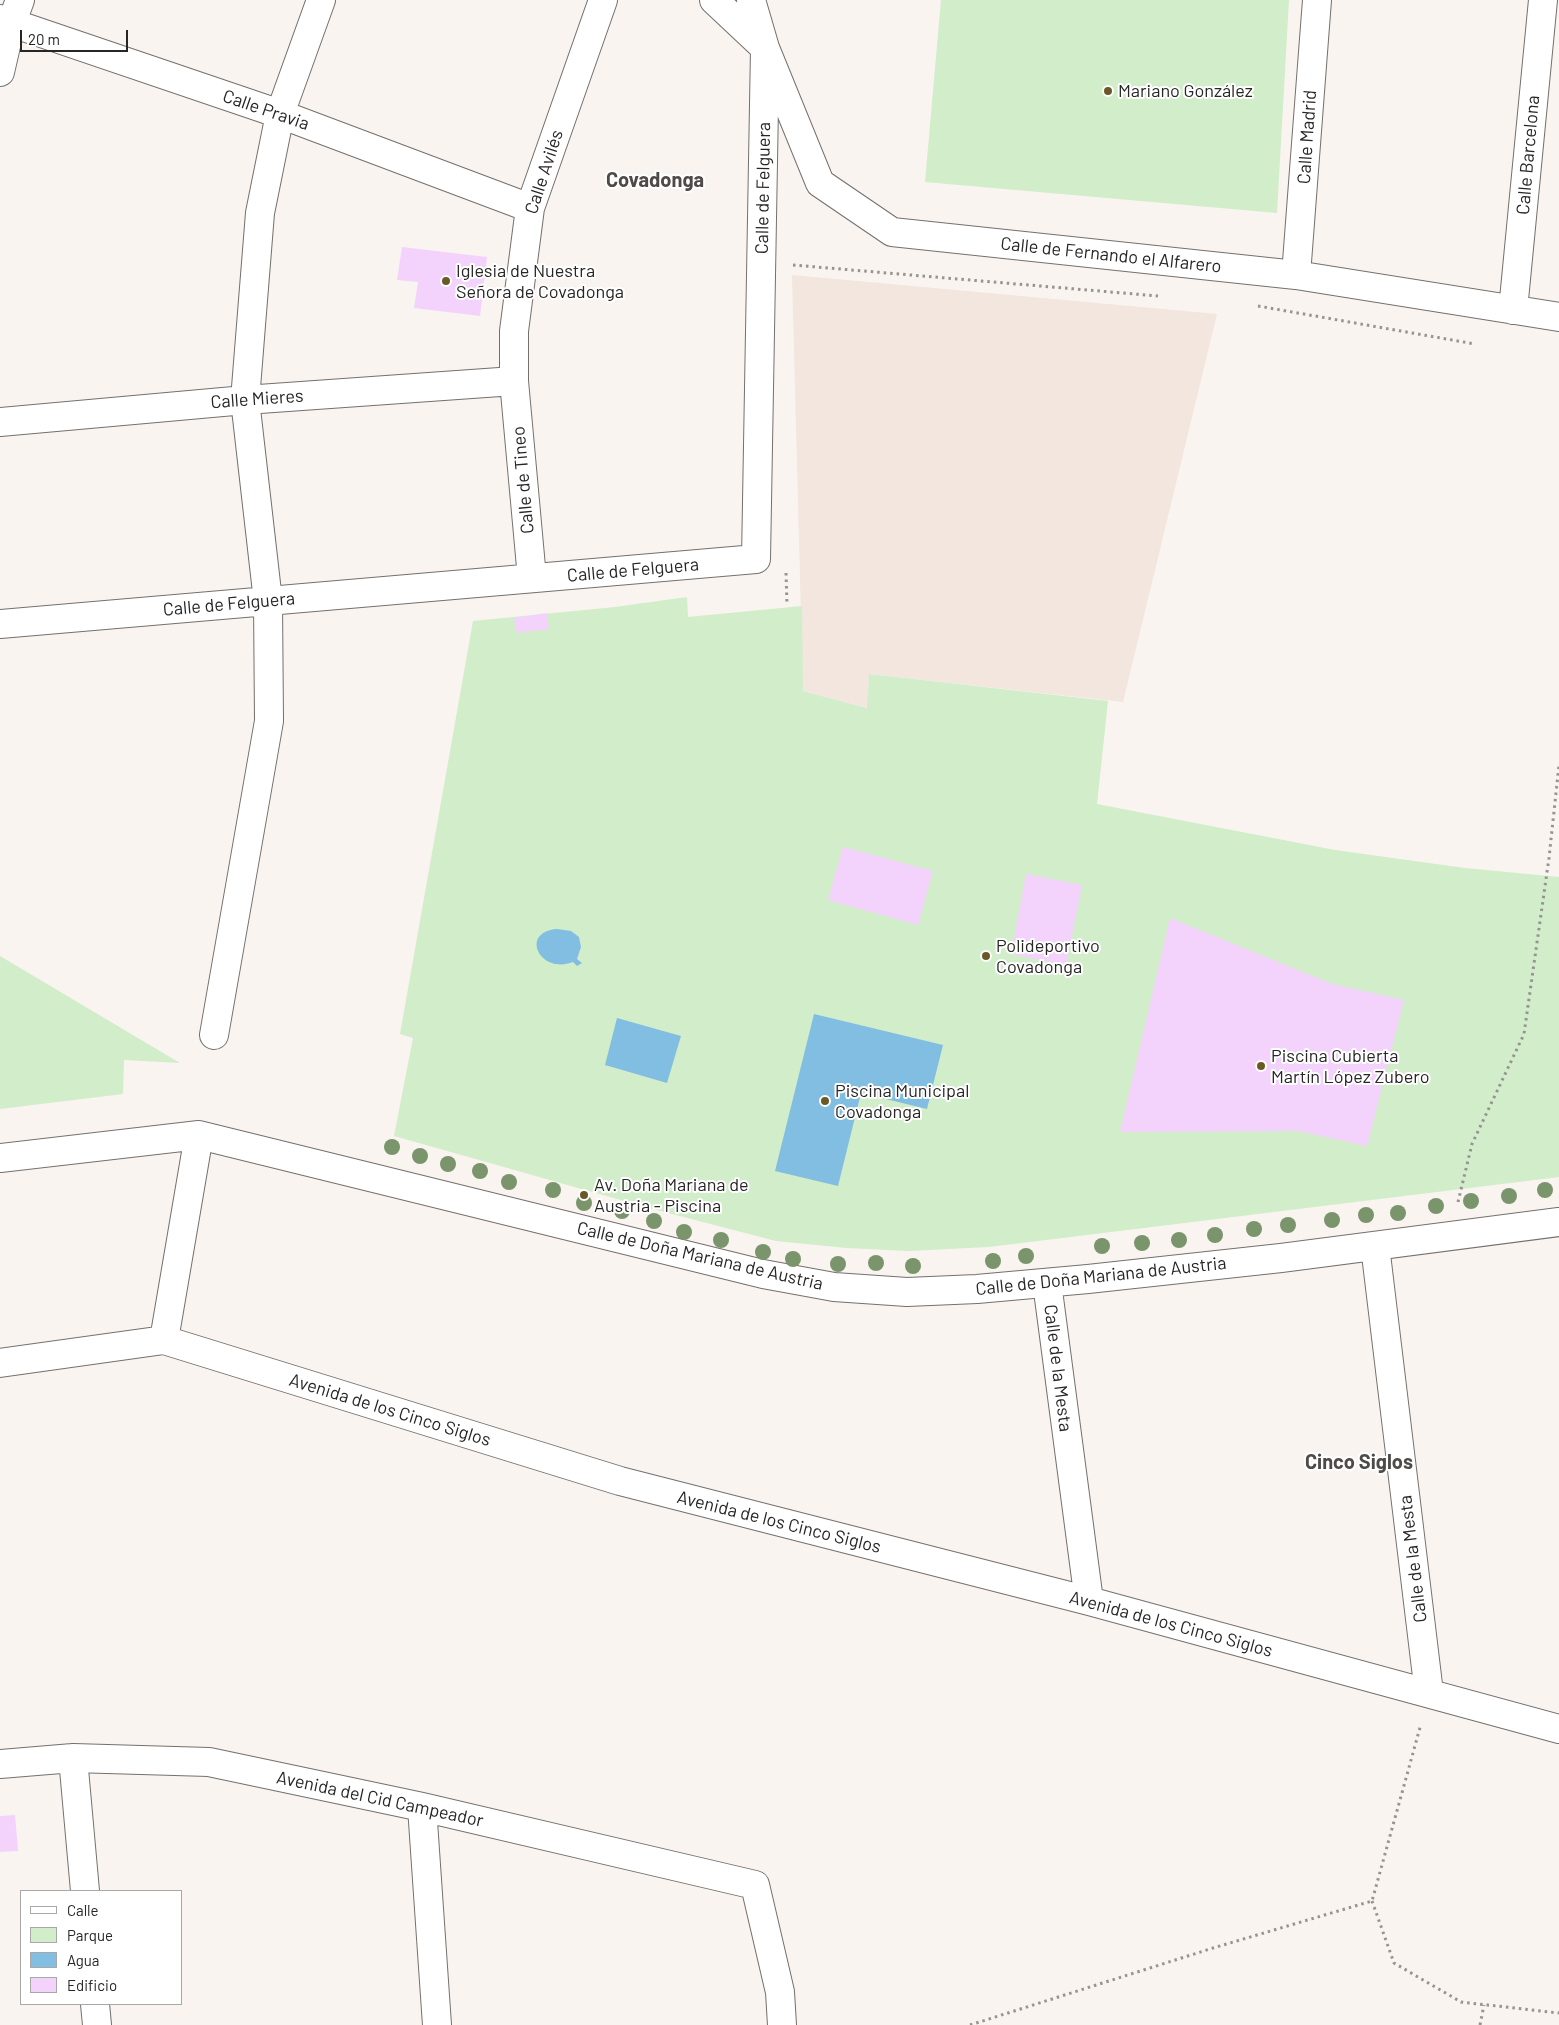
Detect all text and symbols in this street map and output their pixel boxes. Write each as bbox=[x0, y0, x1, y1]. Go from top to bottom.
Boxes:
scale bar bbox=[22, 20, 130, 52]
text: 20 m bbox=[28, 30, 60, 48]
place label: Mariano González bbox=[1118, 80, 1253, 102]
street label: Calle Pravia bbox=[220, 85, 312, 135]
marker: Mariano González bbox=[1102, 85, 1114, 97]
street label: Calle Madrid bbox=[1293, 89, 1321, 185]
street label: Calle Barcelona bbox=[1512, 94, 1544, 216]
street label: Calle de Felguera bbox=[751, 122, 775, 254]
street label: Calle Avilés bbox=[520, 127, 568, 217]
district label: Covadonga bbox=[606, 168, 704, 192]
street label: Calle de Fernando el Alfarero bbox=[1000, 233, 1222, 277]
place label: Iglesia de Nuestra Señora de Covadonga bbox=[456, 260, 624, 302]
marker: Iglesia de Nuestra Señora de Covadonga bbox=[440, 275, 452, 287]
street label: Calle Mieres bbox=[210, 385, 304, 413]
street label: Calle de Tineo bbox=[508, 425, 538, 535]
street label: Calle de Felguera bbox=[566, 553, 700, 587]
street label: Calle de Felguera bbox=[162, 587, 296, 621]
place label: Polideportivo Covadonga bbox=[996, 935, 1100, 978]
marker: Polideportivo Covadonga bbox=[980, 950, 992, 962]
place label: Piscina Cubierta Martín López Zubero bbox=[1271, 1045, 1430, 1088]
marker: Piscina Cubierta Martín López Zubero bbox=[1255, 1060, 1267, 1072]
place label: Piscina Municipal Covadonga bbox=[835, 1080, 969, 1122]
marker: Piscina Municipal Covadonga bbox=[819, 1095, 831, 1107]
place label: Av. Doña Mariana de Austria - Piscina bbox=[594, 1174, 749, 1216]
marker: Av. Doña Mariana de Austria - Piscina bbox=[578, 1189, 590, 1201]
street label: Calle de Doña Mariana de Austria bbox=[575, 1217, 825, 1295]
street label: Calle de Doña Mariana de Austria bbox=[975, 1252, 1227, 1300]
street label: Calle de la Mesta bbox=[1039, 1303, 1077, 1433]
street label: Avenida de los Cinco Siglos bbox=[287, 1369, 493, 1451]
district label: Cinco Siglos bbox=[1305, 1450, 1413, 1474]
street label: Avenida de los Cinco Siglos bbox=[675, 1486, 883, 1558]
street label: Calle de la Mesta bbox=[1394, 1494, 1432, 1624]
street label: Avenida de los Cinco Siglos bbox=[1067, 1586, 1275, 1662]
street label: Avenida del Cid Campeador bbox=[275, 1767, 485, 1831]
legend bbox=[20, 1890, 182, 2005]
text: Calle bbox=[67, 1901, 99, 1919]
text: Parque bbox=[67, 1926, 113, 1944]
text: Agua bbox=[67, 1951, 100, 1969]
text: Edificio bbox=[67, 1976, 117, 1994]

